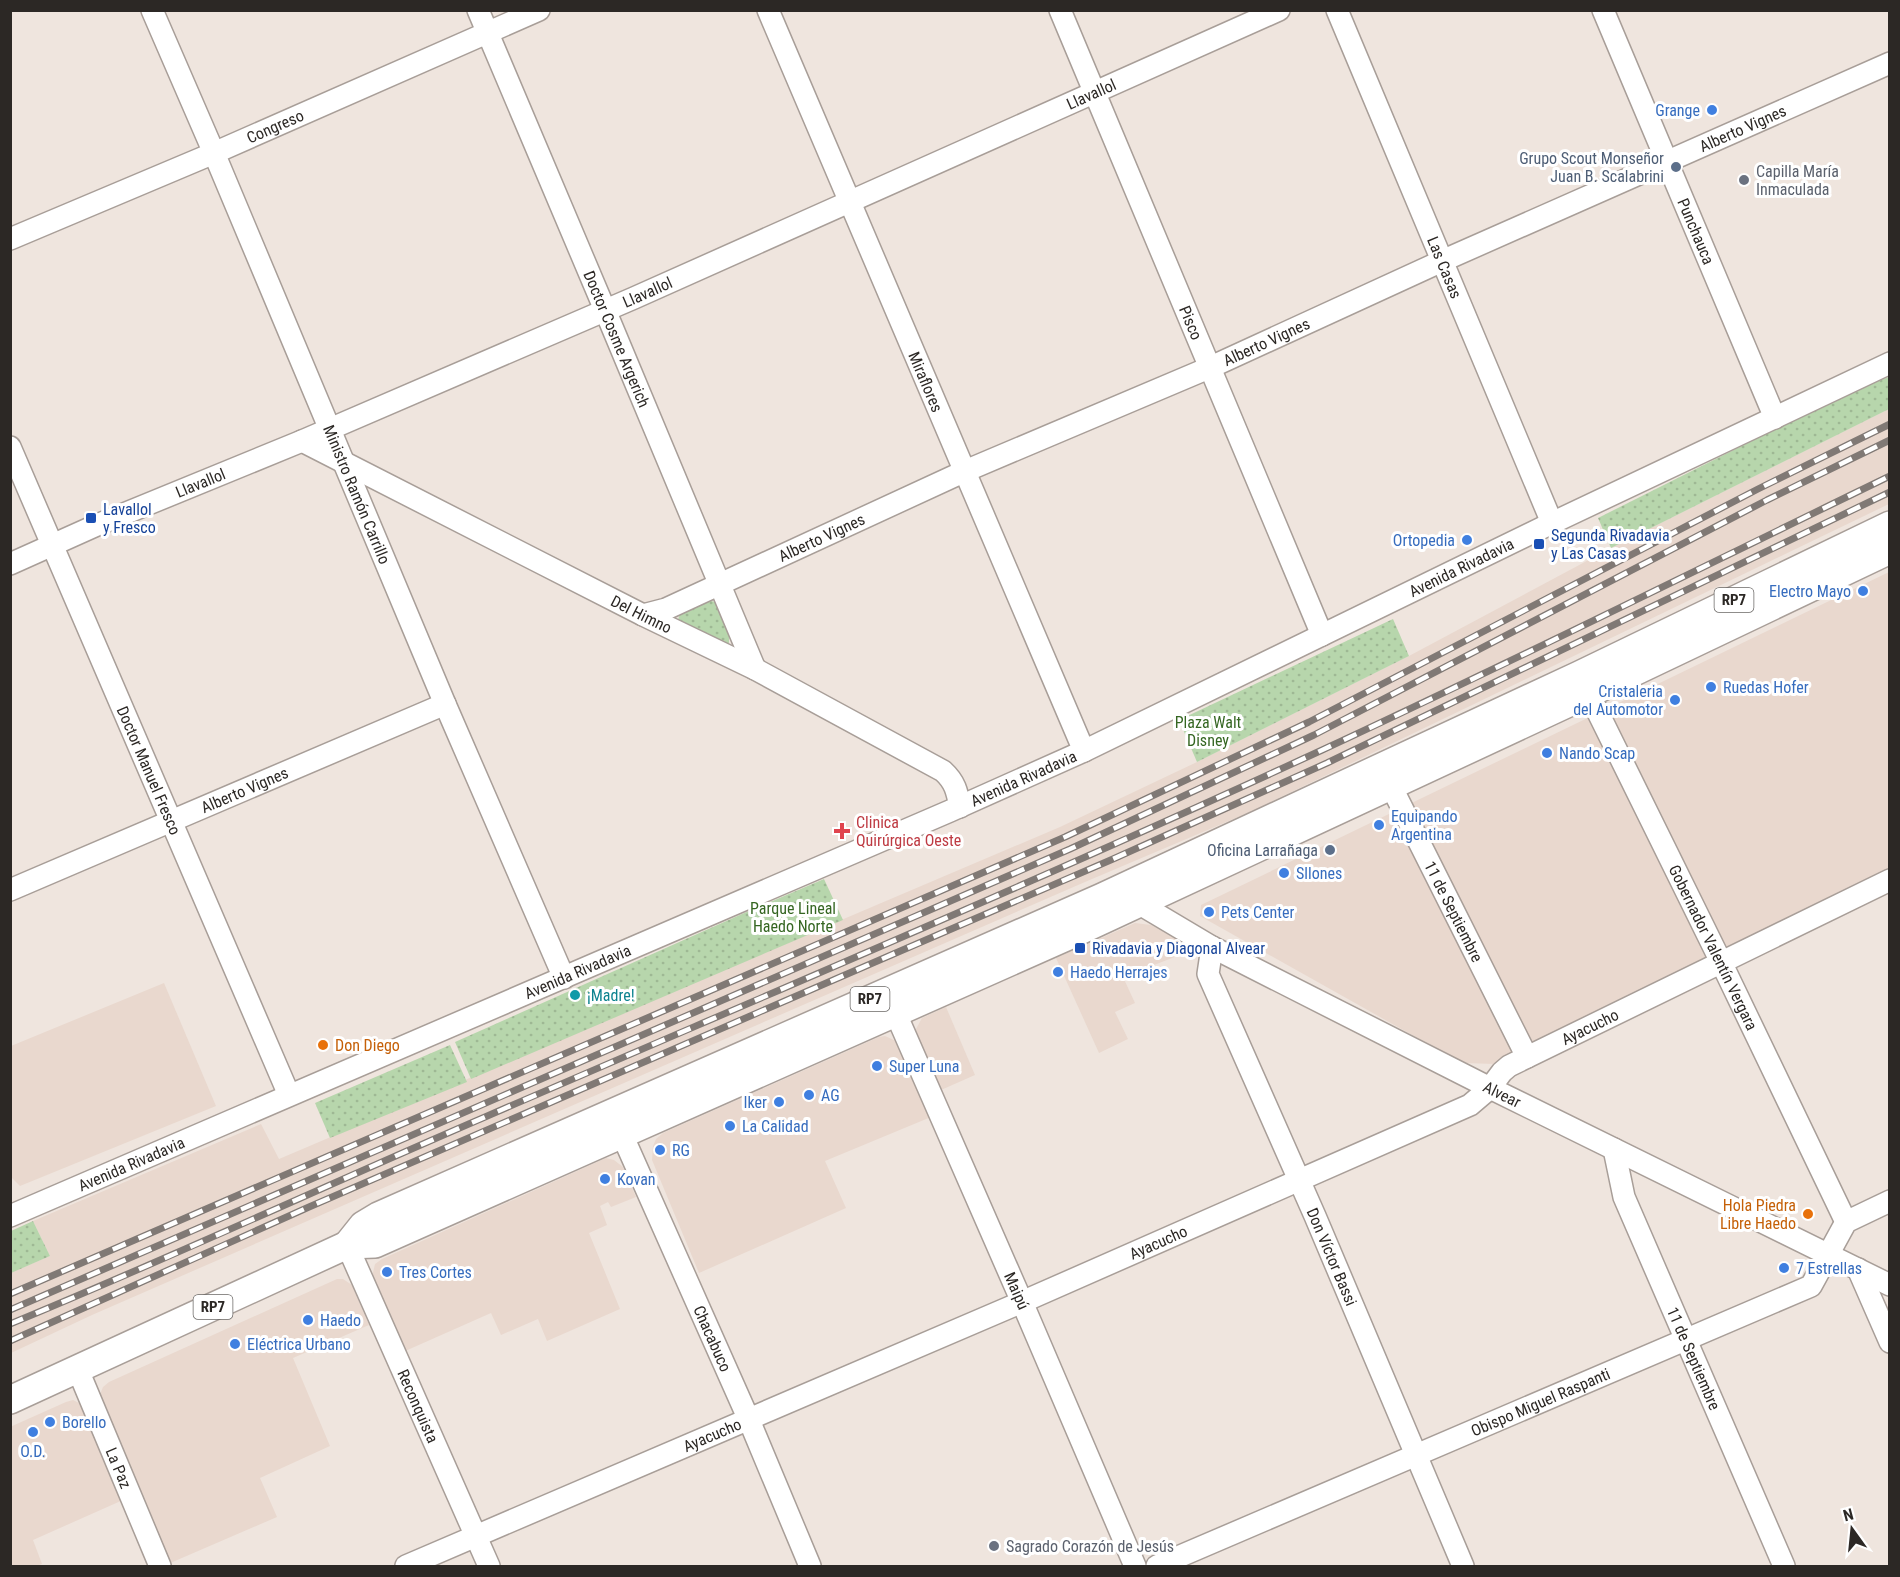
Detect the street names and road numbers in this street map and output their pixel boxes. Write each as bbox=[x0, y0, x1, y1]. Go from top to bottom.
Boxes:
street label: Llavallol bbox=[1063, 75, 1119, 113]
street label: Alberto Vignes bbox=[1696, 101, 1789, 156]
street label: Congreso bbox=[244, 105, 306, 147]
street label: Punchauca bbox=[1674, 195, 1719, 267]
street label: Las Casas bbox=[1423, 234, 1466, 301]
street label: Doctor Cosme Argerich bbox=[580, 268, 654, 410]
street label: Llavallol bbox=[620, 273, 675, 311]
street label: Pisco bbox=[1175, 303, 1207, 343]
street label: Alberto Vignes bbox=[1220, 314, 1312, 370]
street label: Miraflores bbox=[905, 349, 947, 415]
street label: Ministro Ramón Carrillo bbox=[320, 422, 395, 567]
street label: Llavallol bbox=[173, 464, 228, 501]
street label: Alberto Vignes bbox=[775, 509, 868, 565]
street label: Avenida Rivadavia bbox=[1406, 534, 1517, 601]
road number: RP7 bbox=[1714, 588, 1754, 612]
street label: Del Himno bbox=[608, 591, 675, 637]
street label: Doctor Manuel Fresco bbox=[113, 703, 185, 838]
street label: Avenida Rivadavia bbox=[968, 746, 1079, 810]
street label: Alberto Vignes bbox=[198, 763, 291, 817]
street label: 11 de Septiembre bbox=[1421, 858, 1487, 965]
street label: Gobernador Valentín Vergara bbox=[1665, 862, 1762, 1033]
street label: Avenida Rivadavia bbox=[521, 940, 634, 1003]
road number: RP7 bbox=[850, 987, 890, 1011]
street label: Ayacucho bbox=[1558, 1005, 1622, 1049]
street label: Alvear bbox=[1480, 1077, 1524, 1111]
street label: Avenida Rivadavia bbox=[75, 1132, 187, 1195]
street label: Don Víctor Bassi bbox=[1303, 1205, 1361, 1308]
street label: Ayacucho bbox=[1126, 1221, 1190, 1263]
street label: Maipú bbox=[1001, 1269, 1034, 1312]
road number: RP7 bbox=[194, 1295, 232, 1319]
street label: Chacabuco bbox=[690, 1302, 736, 1375]
street label: 11 de Septiembre bbox=[1663, 1304, 1725, 1413]
street label: Obispo Miguel Raspanti bbox=[1468, 1364, 1613, 1440]
street label: Reconquista bbox=[394, 1366, 443, 1446]
street label: Ayacucho bbox=[680, 1414, 744, 1456]
street label: La Paz bbox=[102, 1445, 136, 1491]

